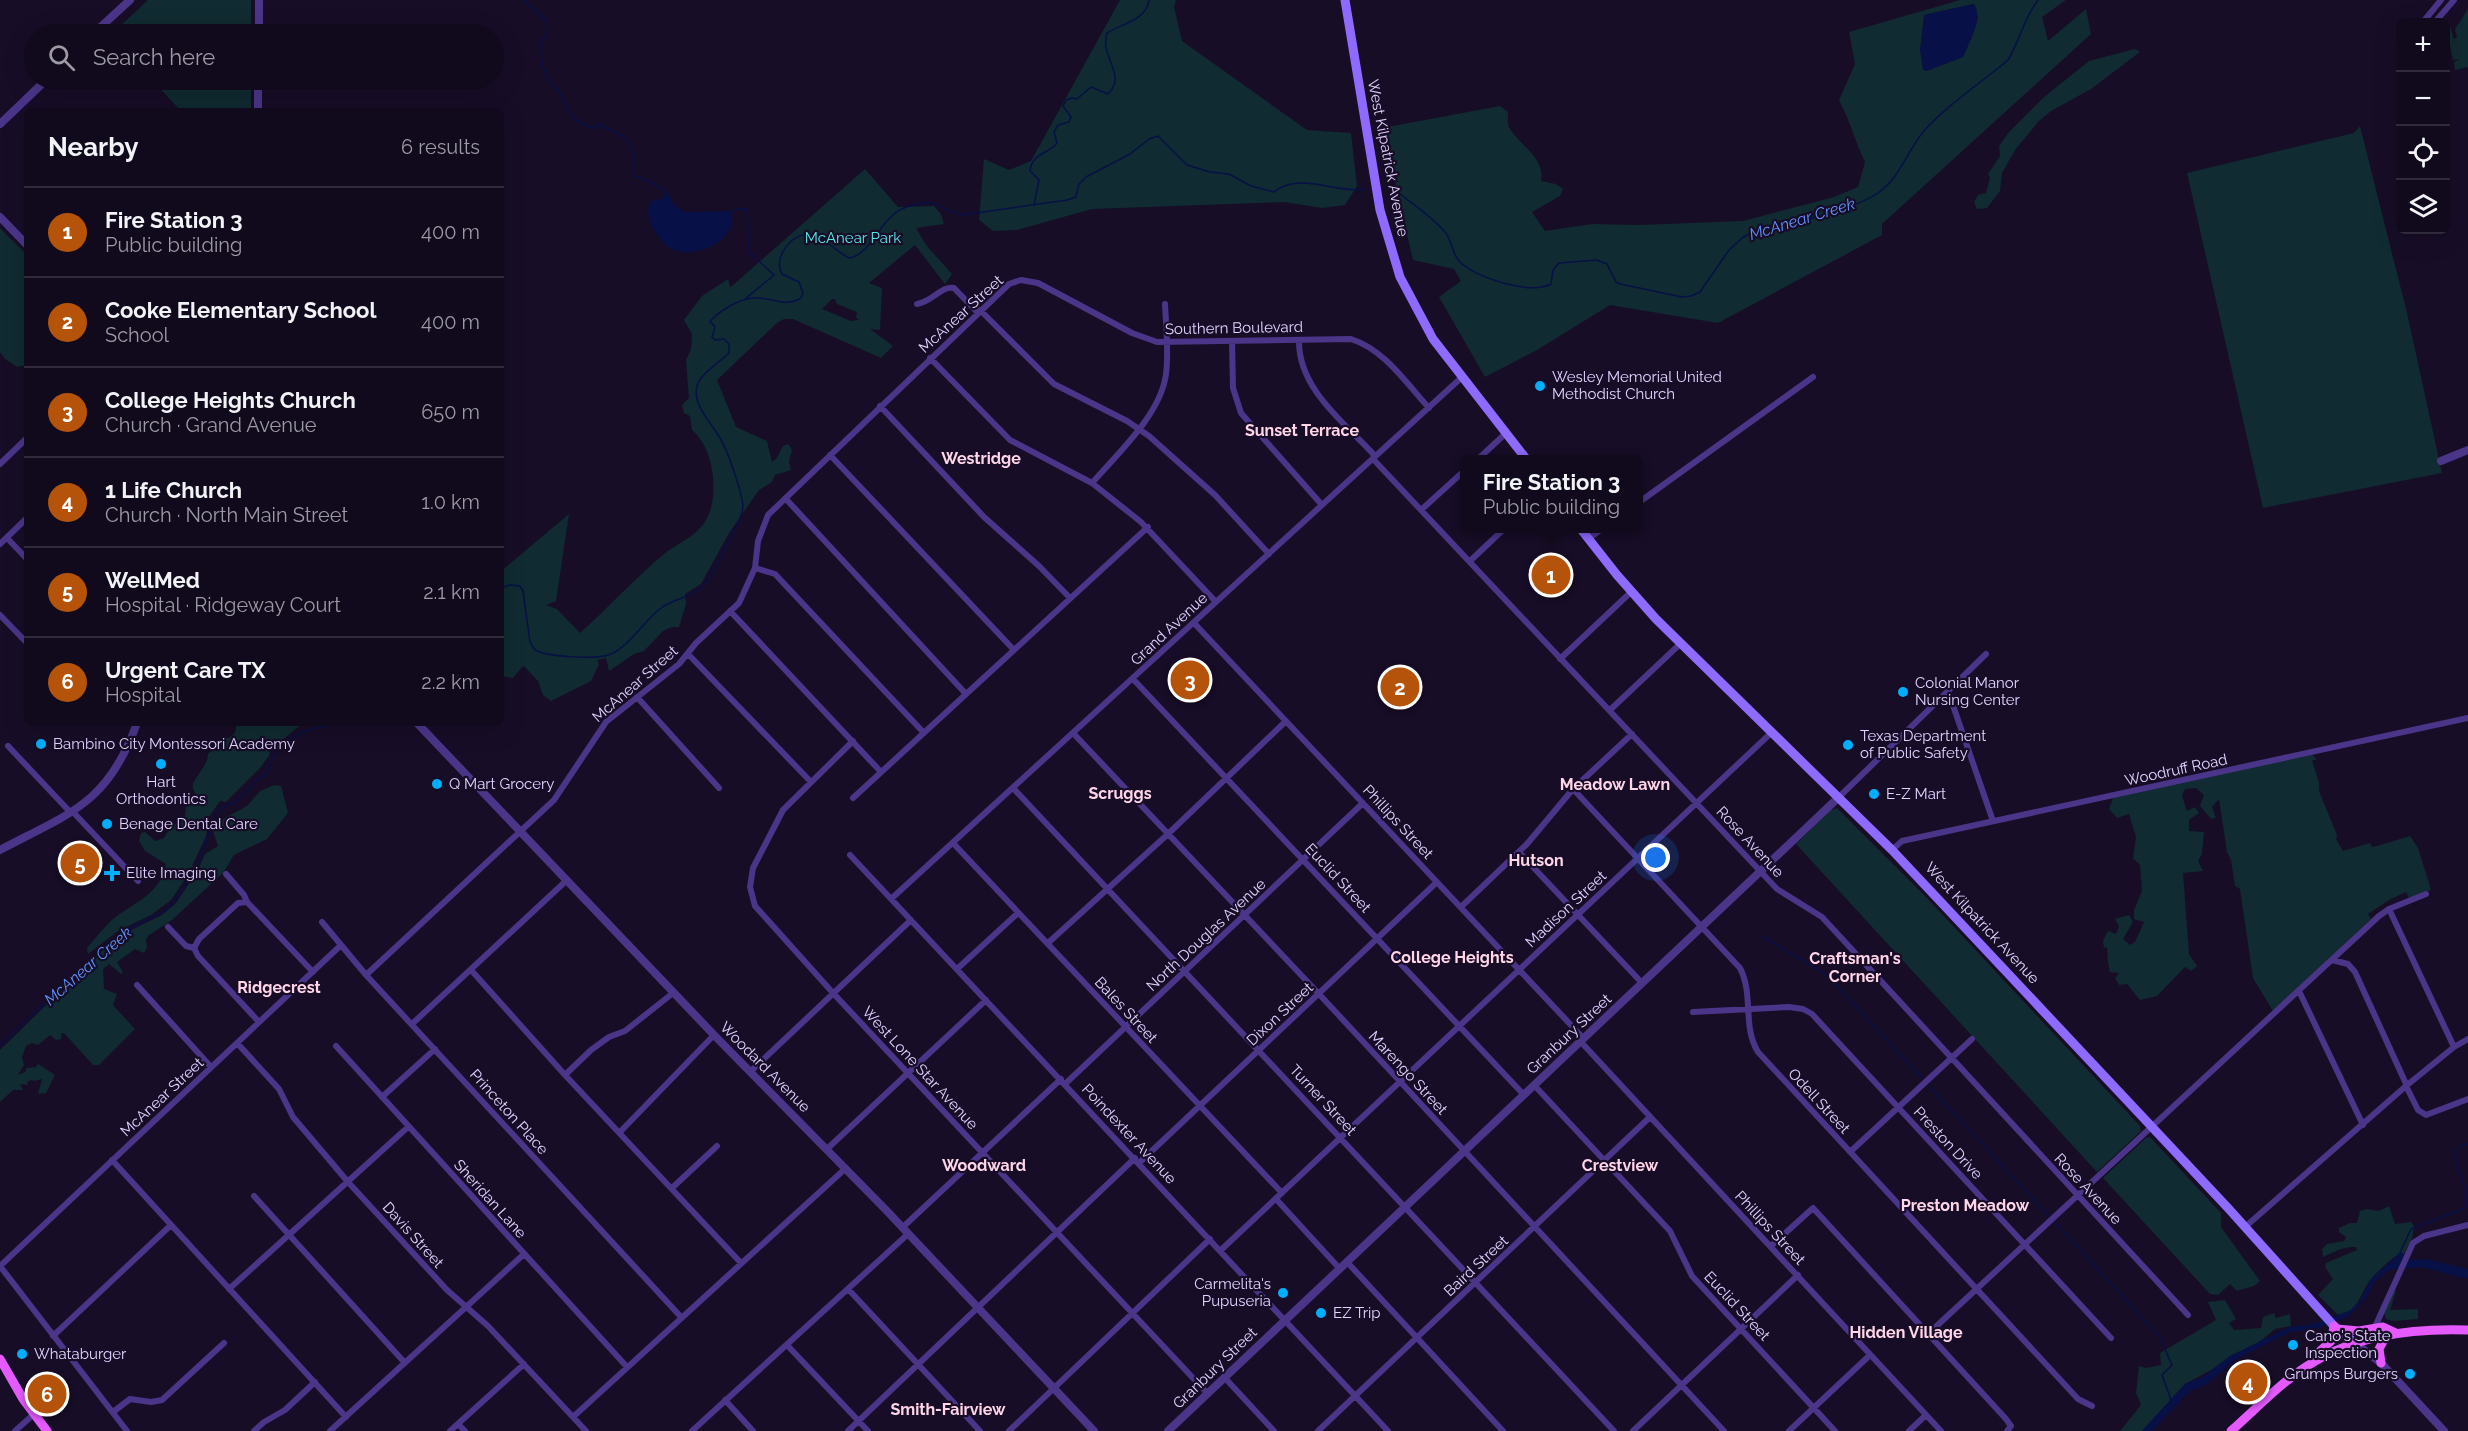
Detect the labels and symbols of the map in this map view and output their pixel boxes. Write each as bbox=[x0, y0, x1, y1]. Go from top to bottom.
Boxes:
street label: West Kilpatrick Avenue bbox=[1364, 78, 1412, 238]
water label: McAnear Creek bbox=[1747, 194, 1858, 244]
park label: McAnear Park bbox=[805, 229, 901, 247]
street label: McAnear Street bbox=[915, 271, 1007, 357]
street label: Southern Boulevard bbox=[1165, 318, 1303, 338]
place label: Wesley Memorial United Methodist Church bbox=[1552, 368, 1722, 403]
marker: Wesley Memorial United Methodist Church bbox=[1533, 379, 1547, 393]
district label: Sunset Terrace bbox=[1245, 421, 1360, 440]
district label: Westridge bbox=[941, 449, 1021, 468]
pin: 1 bbox=[1532, 552, 1570, 598]
street label: Grand Avenue bbox=[1127, 589, 1211, 669]
street label: McAnear Street bbox=[589, 642, 681, 726]
pin: 3 bbox=[1170, 658, 1210, 702]
pin: 2 bbox=[1380, 664, 1420, 710]
place label: Colonial Manor Nursing Center bbox=[1915, 674, 2021, 709]
marker: Colonial Manor Nursing Center bbox=[1896, 685, 1910, 699]
place label: Texas Department of Public Safety bbox=[1860, 727, 1986, 762]
place label: Bambino City Montessori Academy bbox=[53, 735, 295, 753]
marker: Bambino City Montessori Academy bbox=[34, 737, 48, 751]
marker: Texas Department of Public Safety bbox=[1841, 738, 1855, 752]
street label: Woodruff Road bbox=[2123, 750, 2229, 790]
marker: Hart Orthodontics bbox=[154, 757, 168, 771]
place label: Hart Orthodontics bbox=[116, 773, 206, 808]
place label: Q Mart Grocery bbox=[449, 775, 554, 793]
district label: Meadow Lawn bbox=[1560, 775, 1670, 794]
marker: Q Mart Grocery bbox=[430, 777, 444, 791]
street label: Phillips Street bbox=[1359, 781, 1437, 863]
district label: Scruggs bbox=[1088, 784, 1152, 803]
place label: E-Z Mart bbox=[1886, 785, 1946, 803]
marker: E-Z Mart bbox=[1867, 787, 1881, 801]
street label: Rose Avenue bbox=[1713, 803, 1788, 881]
place label: Benage Dental Care bbox=[119, 815, 258, 833]
marker: Benage Dental Care bbox=[100, 817, 114, 831]
pin: 5 bbox=[60, 840, 100, 886]
street label: Euclid Street bbox=[1301, 840, 1375, 916]
your location bbox=[1641, 843, 1670, 872]
district label: Hutson bbox=[1508, 851, 1564, 870]
street label: West Kilpatrick Avenue bbox=[1921, 858, 2043, 988]
marker: Elite Imaging bbox=[103, 864, 121, 882]
place label: Elite Imaging bbox=[126, 864, 216, 882]
street label: Madison Street bbox=[1522, 867, 1610, 951]
street label: North Douglas Avenue bbox=[1143, 875, 1270, 995]
water label: McAnear Creek bbox=[40, 923, 136, 1009]
district label: College Heights bbox=[1390, 948, 1514, 967]
district label: Craftsman's Corner bbox=[1809, 949, 1901, 986]
street label: Bales Street bbox=[1091, 973, 1161, 1047]
district label: Ridgecrest bbox=[237, 978, 321, 997]
street label: Dixon Street bbox=[1243, 979, 1317, 1049]
street label: Granbury Street bbox=[1523, 990, 1615, 1078]
street label: West Lone Star Avenue bbox=[858, 1003, 982, 1133]
street label: Woodard Avenue bbox=[716, 1018, 814, 1116]
street label: Marengo Street bbox=[1365, 1028, 1451, 1118]
street label: McAnear Street bbox=[117, 1054, 207, 1140]
street label: Turner Street bbox=[1286, 1061, 1360, 1139]
street label: Odell Street bbox=[1784, 1065, 1854, 1137]
street label: Princeton Place bbox=[466, 1066, 552, 1158]
street label: Poindexter Avenue bbox=[1078, 1080, 1180, 1188]
street label: Preston Drive bbox=[1910, 1103, 1986, 1183]
street label: Rose Avenue bbox=[2051, 1150, 2126, 1228]
street label: Sheridan Lane bbox=[450, 1156, 530, 1242]
district label: Woodward bbox=[942, 1156, 1026, 1175]
district label: Crestview bbox=[1582, 1156, 1659, 1175]
street label: Phillips Street bbox=[1731, 1187, 1809, 1269]
district label: Preston Meadow bbox=[1901, 1196, 2030, 1215]
street label: Davis Street bbox=[379, 1198, 447, 1272]
street label: Baird Street bbox=[1440, 1232, 1512, 1300]
street label: Euclid Street bbox=[1700, 1268, 1774, 1344]
place label: Carmelita's Pupuseria bbox=[1194, 1275, 1271, 1310]
marker: Carmelita's Pupuseria bbox=[1276, 1286, 1290, 1300]
place label: EZ Trip bbox=[1333, 1304, 1381, 1322]
marker: EZ Trip bbox=[1314, 1306, 1328, 1320]
district label: Hidden Village bbox=[1849, 1323, 1963, 1342]
street label: Granbury Street bbox=[1169, 1324, 1261, 1412]
place label: Cano's State Inspection bbox=[2305, 1327, 2391, 1362]
marker: Cano's State Inspection bbox=[2286, 1338, 2300, 1352]
place label: Whataburger bbox=[34, 1345, 127, 1363]
marker: Whataburger bbox=[15, 1347, 29, 1361]
pin: 4 bbox=[2228, 1360, 2268, 1404]
place label: Grumps Burgers bbox=[2284, 1365, 2398, 1383]
marker: Grumps Burgers bbox=[2403, 1367, 2417, 1381]
pin: 6 bbox=[28, 1372, 66, 1416]
district label: Smith-Fairview bbox=[891, 1400, 1006, 1419]

